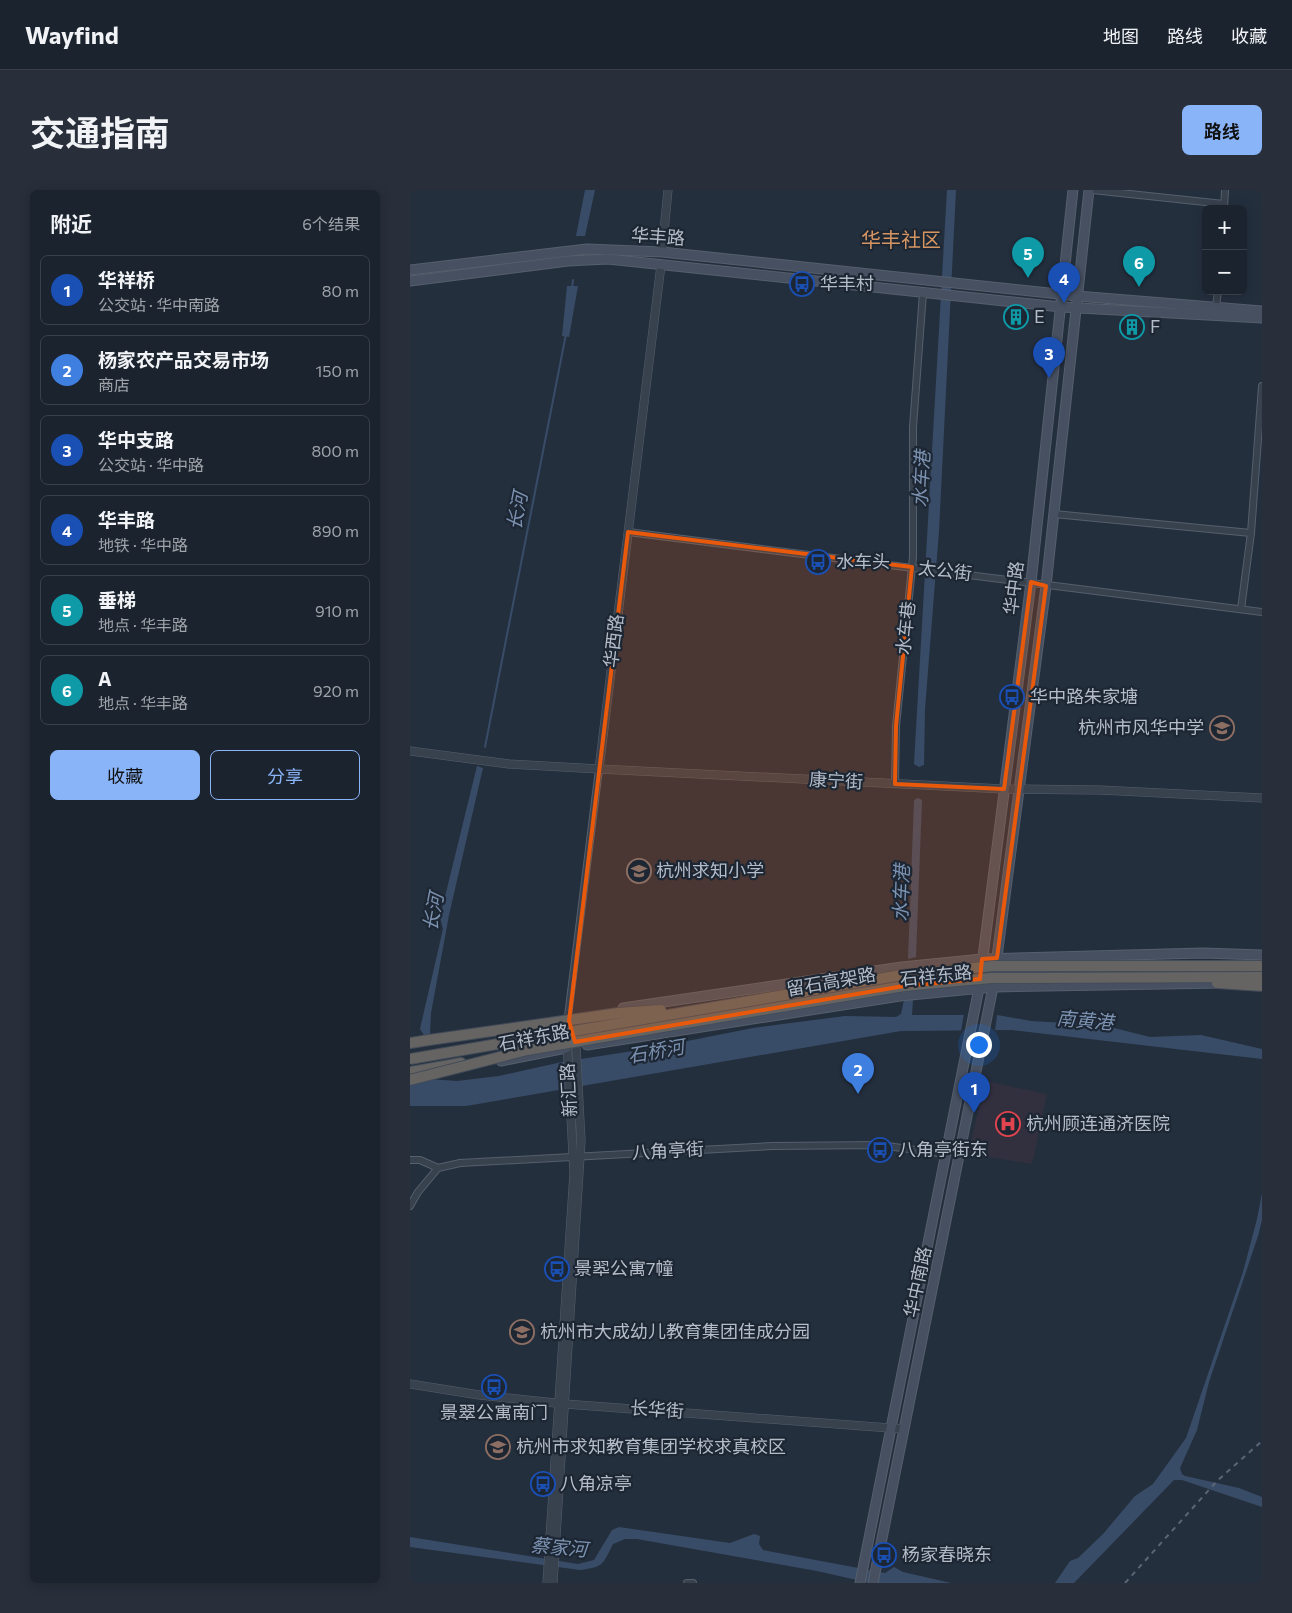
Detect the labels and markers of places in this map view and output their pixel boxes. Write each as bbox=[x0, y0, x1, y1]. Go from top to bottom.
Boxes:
pin: 5 bbox=[1012, 237, 1044, 278]
pin: 6 bbox=[1123, 246, 1155, 287]
pin: 4 bbox=[1048, 262, 1080, 303]
bus stop icon: 华丰村 bbox=[789, 271, 815, 297]
place label: 华丰村 bbox=[820, 272, 874, 294]
building icon: E bbox=[1003, 304, 1029, 330]
place label: E bbox=[1034, 305, 1045, 327]
building icon: F bbox=[1119, 314, 1145, 340]
place label: F bbox=[1150, 315, 1160, 337]
pin: 3 bbox=[1033, 337, 1065, 378]
bus stop icon: 水车头 bbox=[805, 549, 831, 575]
place label: 水车头 bbox=[836, 550, 890, 572]
bus stop icon: 华中路朱家塘 bbox=[999, 684, 1025, 710]
place label: 华中路朱家塘 bbox=[1030, 685, 1138, 707]
school or university icon: 杭州市风华中学 bbox=[1209, 715, 1235, 741]
place label: 杭州市风华中学 bbox=[1078, 716, 1204, 738]
school or university icon: 杭州求知小学 bbox=[626, 858, 652, 884]
place label: 杭州求知小学 bbox=[656, 859, 764, 881]
pin: 2 bbox=[842, 1053, 874, 1094]
pin: 1 bbox=[958, 1072, 990, 1113]
hospital icon: 杭州顾连通济医院 bbox=[995, 1111, 1021, 1137]
place label: 杭州顾连通济医院 bbox=[1026, 1112, 1170, 1134]
bus stop icon: 八角亭街东 bbox=[867, 1137, 893, 1163]
place label: 八角亭街东 bbox=[898, 1138, 988, 1160]
bus stop icon: 景翆公寓7幢 bbox=[544, 1256, 570, 1282]
place label: 景翆公寓7幢 bbox=[574, 1257, 674, 1279]
school or university icon: 杭州市大成幼儿教育集团佳成分园 bbox=[509, 1319, 535, 1345]
place label: 杭州市大成幼儿教育集团佳成分园 bbox=[540, 1320, 810, 1342]
bus stop icon: 景翠公寓南门 bbox=[481, 1374, 507, 1400]
place label: 景翠公寓南门 bbox=[440, 1401, 548, 1423]
school or university icon: 杭州市求知教育集团学校求真校区 bbox=[485, 1434, 511, 1460]
place label: 杭州市求知教育集团学校求真校区 bbox=[516, 1435, 786, 1457]
bus stop icon: 八角凉亭 bbox=[530, 1471, 556, 1497]
place label: 八角凉亭 bbox=[560, 1472, 632, 1494]
bus stop icon: 杨家春晓东 bbox=[871, 1542, 897, 1568]
place label: 杨家春晓东 bbox=[902, 1543, 992, 1565]

